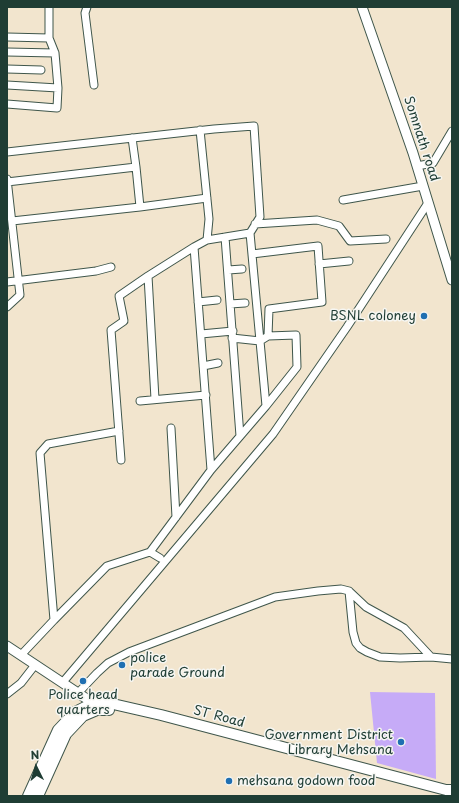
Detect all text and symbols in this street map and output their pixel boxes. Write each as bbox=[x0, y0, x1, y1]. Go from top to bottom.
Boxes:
street label: Somnath road bbox=[400, 95, 442, 183]
place label: BSNL coloney bbox=[330, 308, 416, 324]
marker: BSNL coloney bbox=[419, 311, 429, 321]
place label: police parade Ground bbox=[130, 650, 225, 681]
marker: police parade Ground bbox=[117, 660, 127, 670]
marker: Police head quarters bbox=[78, 676, 88, 686]
place label: Police head quarters bbox=[48, 687, 118, 718]
street label: ST Road bbox=[192, 703, 246, 731]
place label: Government District Library Mehsana bbox=[265, 727, 393, 758]
marker: Government District Library Mehsana bbox=[396, 737, 406, 747]
text: N bbox=[30, 746, 40, 763]
north arrow bbox=[16, 747, 56, 787]
place label: mehsana godown food bbox=[237, 773, 376, 789]
marker: mehsana godown food bbox=[224, 776, 234, 786]

